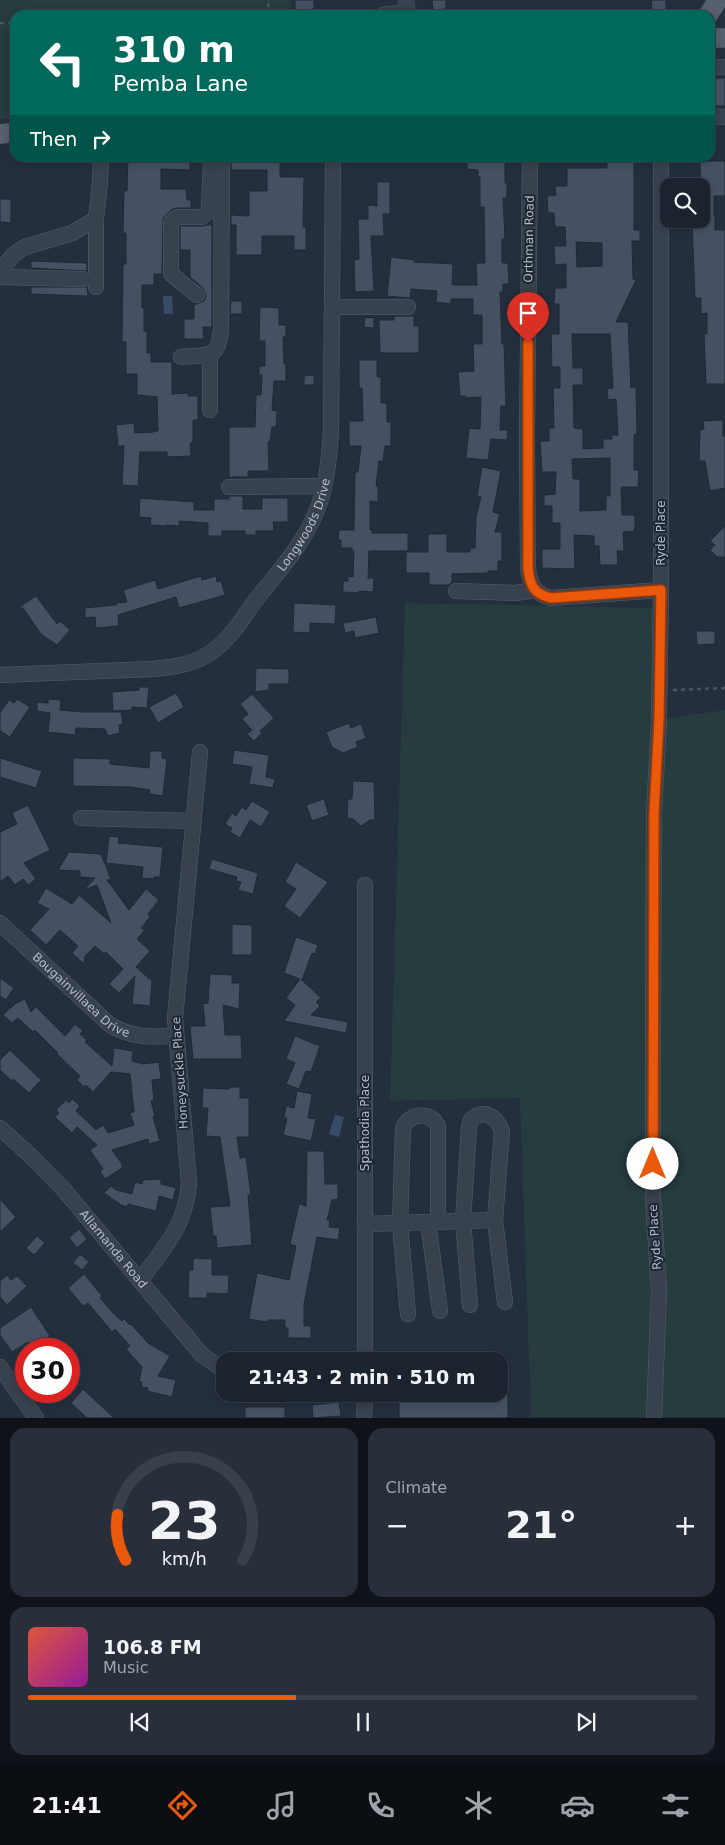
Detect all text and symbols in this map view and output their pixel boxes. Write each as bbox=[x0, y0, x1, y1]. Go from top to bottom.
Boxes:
icon: left bbox=[30, 30, 95, 95]
text: 310 m bbox=[113, 30, 235, 70]
text: Pemba Lane bbox=[113, 71, 248, 96]
icon: right bbox=[87, 125, 115, 153]
text: Then bbox=[30, 128, 77, 150]
map controls bbox=[660, 178, 710, 228]
button: search bbox=[660, 178, 710, 228]
street label: Orthman Road bbox=[521, 195, 537, 283]
pin bbox=[507, 292, 549, 343]
icon: arrive bbox=[514, 299, 542, 327]
street label: Longwoods Drive bbox=[275, 477, 333, 574]
street label: Ryde Place bbox=[654, 500, 668, 566]
street label: Bougainvillaea Drive bbox=[30, 950, 132, 1040]
street label: Honeysuckle Place bbox=[169, 1017, 191, 1129]
street label: Spathodia Place bbox=[358, 1075, 372, 1171]
position arrow bbox=[626, 1137, 678, 1189]
street label: Ryde Place bbox=[646, 1204, 664, 1270]
street label: Allamanda Road bbox=[77, 1207, 150, 1291]
speed limit sign: 30 bbox=[15, 1338, 80, 1403]
text: 21:43 · 2 min · 510 m bbox=[248, 1366, 476, 1388]
text: Climate bbox=[386, 1478, 447, 1497]
text: 23 bbox=[148, 1491, 220, 1551]
text: 21° bbox=[505, 1503, 577, 1547]
text: − bbox=[386, 1509, 409, 1542]
text: + bbox=[674, 1509, 697, 1542]
text: km/h bbox=[161, 1548, 206, 1569]
text: 106.8 FM bbox=[103, 1636, 202, 1658]
text: Music bbox=[103, 1658, 149, 1677]
icon: previous bbox=[126, 1708, 154, 1736]
icon: pause bbox=[349, 1708, 377, 1736]
icon: next bbox=[572, 1708, 600, 1736]
icon: directions bbox=[165, 1788, 200, 1823]
icon: music bbox=[264, 1788, 299, 1823]
icon: phone bbox=[363, 1788, 398, 1823]
icon: climate bbox=[461, 1788, 496, 1823]
icon: car bbox=[560, 1788, 595, 1823]
icon: filters bbox=[658, 1788, 693, 1823]
text: 21:41 bbox=[32, 1793, 102, 1818]

